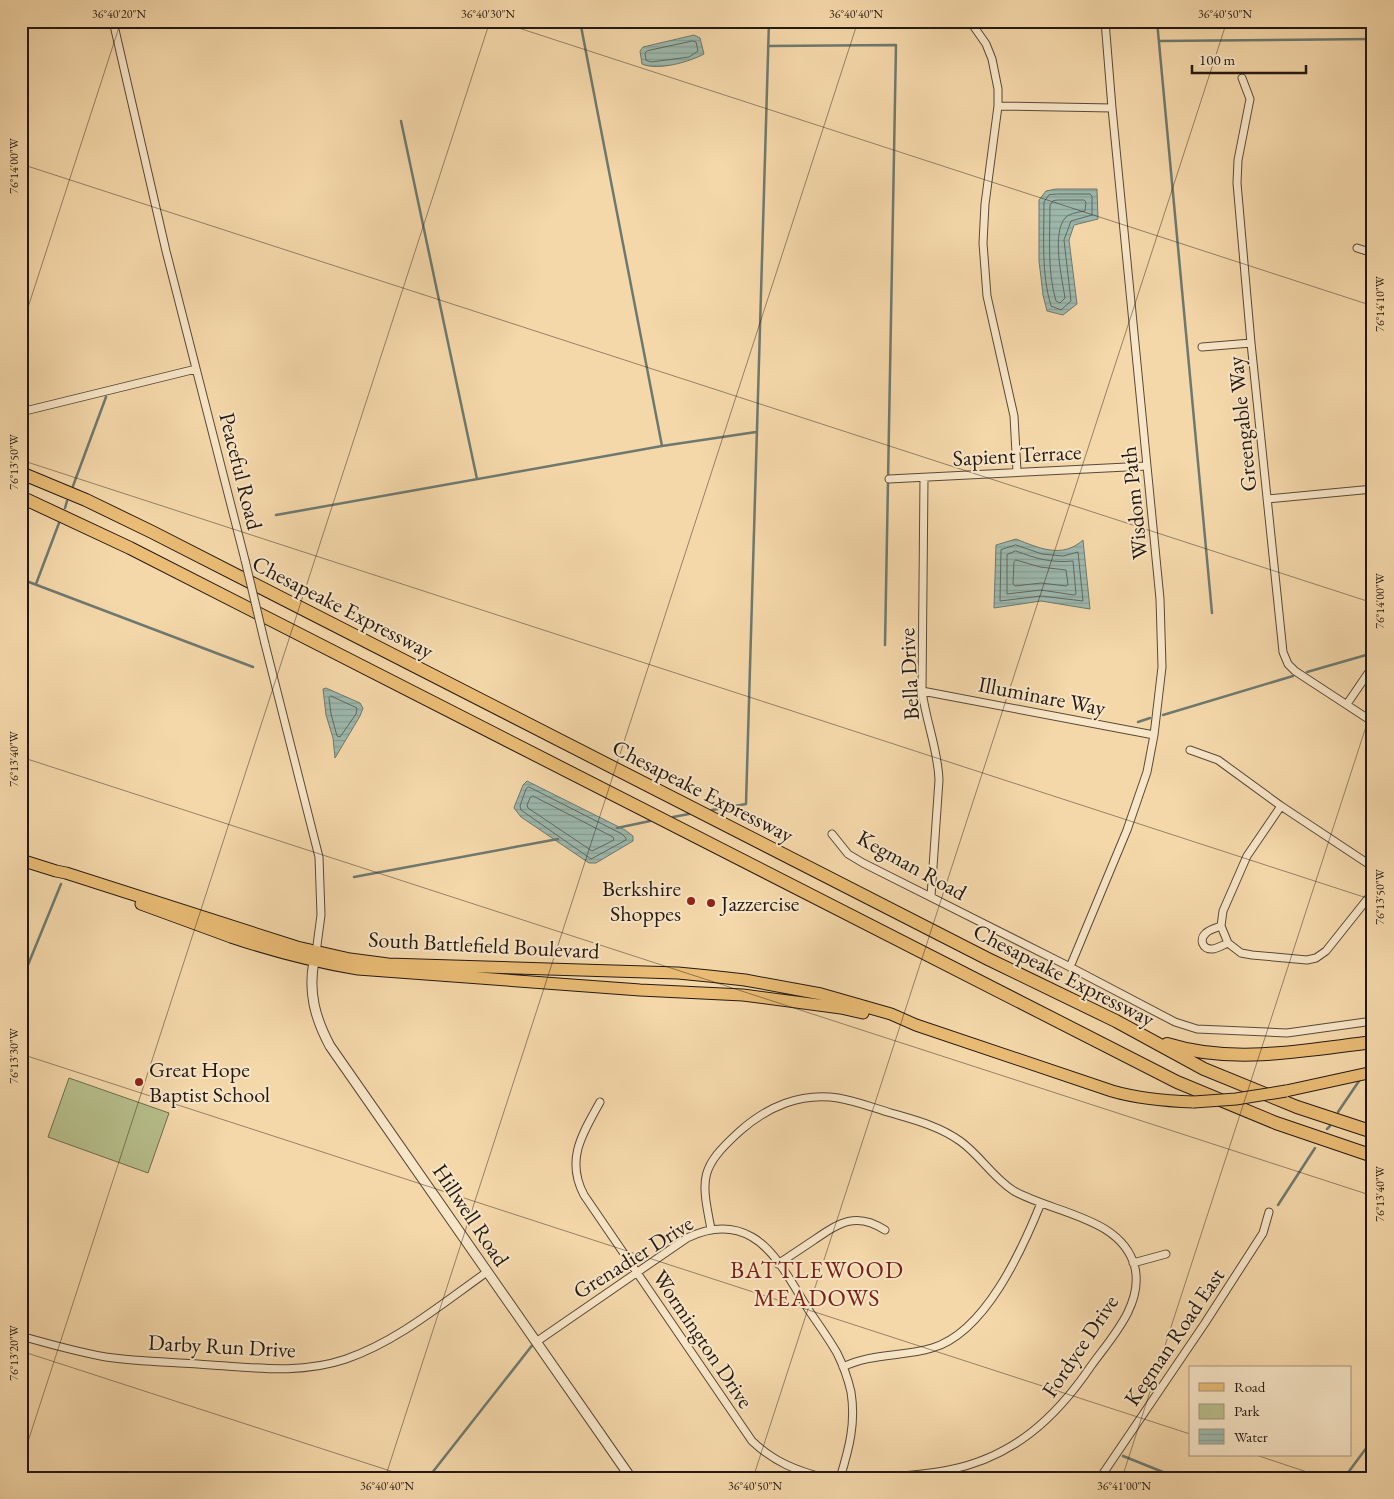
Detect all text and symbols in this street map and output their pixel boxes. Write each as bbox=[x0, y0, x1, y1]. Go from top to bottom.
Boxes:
text: 36°40'20"N bbox=[92, 6, 146, 22]
text: 36°40'30"N bbox=[461, 6, 515, 22]
text: 36°40'40"N bbox=[829, 6, 883, 22]
text: 36°40'50"N bbox=[1198, 6, 1252, 22]
scale bar bbox=[1192, 42, 1305, 74]
text: 100 m bbox=[1199, 50, 1236, 69]
text: 76°14'00"W bbox=[6, 137, 22, 194]
text: 76°14'10"W bbox=[1372, 275, 1388, 332]
street label: Greengable Way bbox=[1220, 355, 1264, 493]
street label: Peaceful Road bbox=[212, 409, 270, 533]
text: 76°13'50"W bbox=[6, 433, 22, 490]
street label: Sapient Terrace bbox=[952, 437, 1083, 473]
street label: Wisdom Path bbox=[1114, 445, 1154, 561]
street label: Chesapeake Expressway bbox=[247, 549, 439, 665]
text: 76°14'00"W bbox=[1372, 572, 1388, 629]
street label: Bella Drive bbox=[892, 627, 926, 721]
street label: Illuminare Way bbox=[976, 669, 1108, 723]
text: 76°13'40"W bbox=[6, 730, 22, 787]
street label: Chesapeake Expressway bbox=[607, 733, 799, 849]
street label: Kegman Road bbox=[852, 823, 973, 907]
text: 76°13'50"W bbox=[1372, 868, 1388, 925]
place label: Berkshire Shoppes bbox=[602, 874, 681, 928]
place label: Jazzercise bbox=[719, 889, 800, 918]
marker: Berkshire Shoppes bbox=[685, 895, 697, 907]
marker: Jazzercise bbox=[705, 897, 717, 909]
street label: Chesapeake Expressway bbox=[968, 917, 1160, 1033]
street label: South Battlefield Boulevard bbox=[368, 924, 601, 966]
text: 76°13'30"W bbox=[6, 1027, 22, 1084]
place label: Great Hope Baptist School bbox=[149, 1055, 270, 1109]
marker: Great Hope Baptist School bbox=[133, 1076, 145, 1088]
street label: Hillwell Road bbox=[426, 1158, 516, 1273]
text: 76°13'40"W bbox=[1372, 1165, 1388, 1222]
street label: Grenadier Drive bbox=[568, 1208, 699, 1305]
district label: BATTLEWOOD MEADOWS bbox=[730, 1254, 904, 1313]
street label: Kegman Road East bbox=[1117, 1262, 1231, 1411]
street label: Wormington Drive bbox=[646, 1264, 760, 1414]
street label: Fordyce Drive bbox=[1035, 1289, 1125, 1403]
text: 76°13'20"W bbox=[6, 1324, 22, 1381]
street label: Darby Run Drive bbox=[147, 1328, 297, 1364]
legend bbox=[1189, 1366, 1352, 1456]
text: Road bbox=[1234, 1377, 1266, 1396]
text: Park bbox=[1234, 1401, 1261, 1420]
text: Water bbox=[1234, 1427, 1268, 1446]
text: 36°40'40"N bbox=[360, 1478, 414, 1494]
text: 36°40'50"N bbox=[728, 1478, 782, 1494]
text: 36°41'00"N bbox=[1097, 1478, 1151, 1494]

